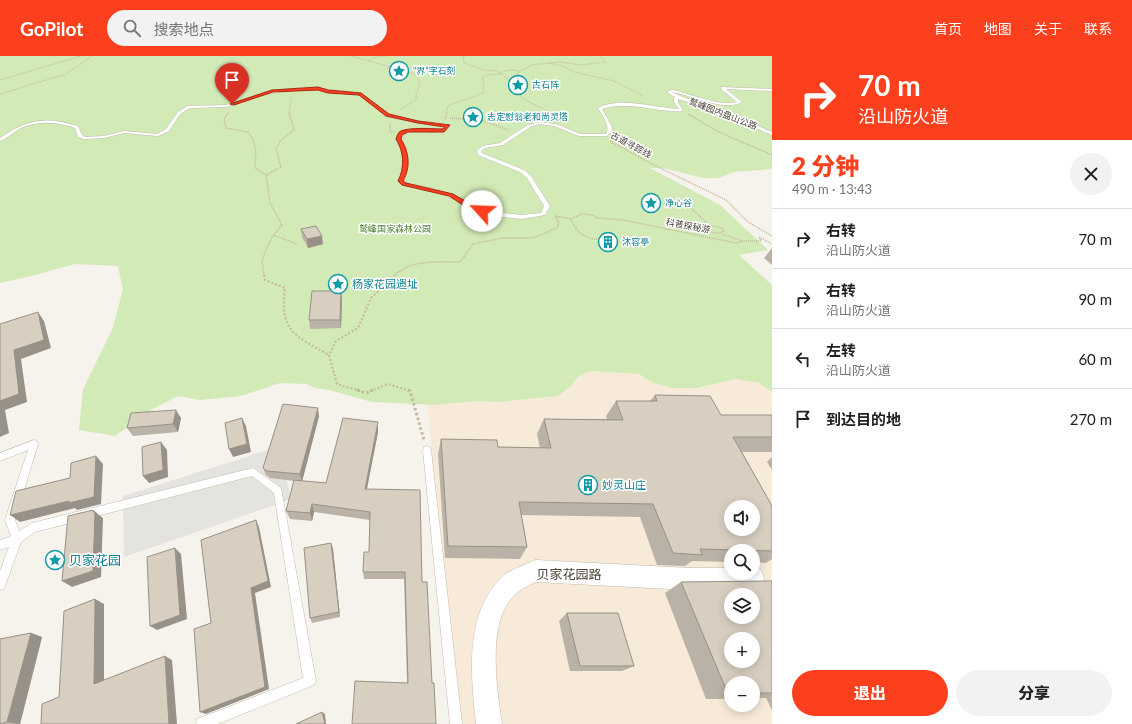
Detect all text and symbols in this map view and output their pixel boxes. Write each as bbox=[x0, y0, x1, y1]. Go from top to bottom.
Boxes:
search box bbox=[107, 10, 387, 46]
text: GoPilot bbox=[20, 17, 83, 40]
icon: search bbox=[121, 17, 143, 39]
text: 搜索地点 bbox=[153, 20, 213, 38]
text: 首页 bbox=[934, 20, 962, 37]
text: 地图 bbox=[984, 20, 1012, 37]
text: 关于 bbox=[1034, 20, 1062, 37]
text: 联系 bbox=[1084, 20, 1112, 37]
place icon: “界”字石刻 bbox=[388, 60, 410, 82]
pin bbox=[215, 63, 249, 104]
place label: “界”字石刻 bbox=[413, 65, 456, 76]
text: 70 m bbox=[858, 68, 921, 102]
icon: arrive bbox=[221, 69, 243, 91]
icon: right bbox=[792, 72, 844, 124]
place icon: 古石阵 bbox=[507, 74, 529, 96]
place label: 古石阵 bbox=[532, 79, 559, 90]
street label: 鹫峰园内盘山公路 bbox=[688, 95, 759, 132]
text: 沿山防火道 bbox=[858, 105, 948, 127]
place icon: 志定慰翁老和尚灵塔 bbox=[462, 106, 484, 128]
place label: 志定慰翁老和尚灵塔 bbox=[487, 111, 568, 122]
street label: 古道寻踪线 bbox=[609, 129, 654, 160]
text: 2 分钟 bbox=[792, 151, 859, 180]
button: close bbox=[1070, 153, 1112, 195]
text: 490 m · 13:43 bbox=[792, 181, 872, 197]
position arrow bbox=[461, 190, 503, 232]
place icon: 净心谷 bbox=[640, 192, 662, 214]
place label: 净心谷 bbox=[665, 197, 692, 208]
street label: 科普探秘游 bbox=[665, 216, 711, 235]
text: 右转 bbox=[826, 221, 856, 239]
park label: 鹫峰国家森林公园 bbox=[359, 223, 431, 234]
icon: right bbox=[792, 228, 814, 250]
text: 70 m bbox=[1078, 230, 1112, 248]
building icon: 沐容亭 bbox=[597, 231, 619, 253]
place label: 沐容亭 bbox=[622, 236, 649, 247]
text: 沿山防火道 bbox=[826, 242, 891, 258]
place icon: 杨家花园遗址 bbox=[327, 273, 349, 295]
place label: 杨家花园遗址 bbox=[352, 277, 418, 290]
text: 右转 bbox=[826, 281, 856, 299]
icon: right bbox=[792, 288, 814, 310]
text: 90 m bbox=[1078, 290, 1112, 308]
text: 沿山防火道 bbox=[826, 302, 891, 318]
text: 左转 bbox=[826, 341, 856, 359]
icon: left bbox=[792, 348, 814, 370]
text: 60 m bbox=[1078, 350, 1112, 368]
text: 沿山防火道 bbox=[826, 362, 891, 378]
icon: arrive bbox=[792, 408, 814, 430]
text: 到达目的地 bbox=[826, 410, 901, 428]
text: 270 m bbox=[1070, 410, 1112, 428]
building icon: 妙灵山庄 bbox=[577, 474, 599, 496]
place label: 妙灵山庄 bbox=[602, 478, 646, 491]
map controls bbox=[724, 500, 760, 712]
button: sound bbox=[724, 500, 760, 536]
button: search bbox=[724, 544, 760, 580]
place icon: 贝家花园 bbox=[44, 549, 66, 571]
place label: 贝家花园 bbox=[69, 552, 121, 568]
street label: 贝家花园路 bbox=[536, 566, 602, 582]
button: layers bbox=[724, 588, 760, 624]
button: + bbox=[724, 632, 760, 668]
button: 退出 bbox=[792, 670, 948, 716]
button: 分享 bbox=[956, 670, 1112, 716]
button: − bbox=[724, 676, 760, 712]

